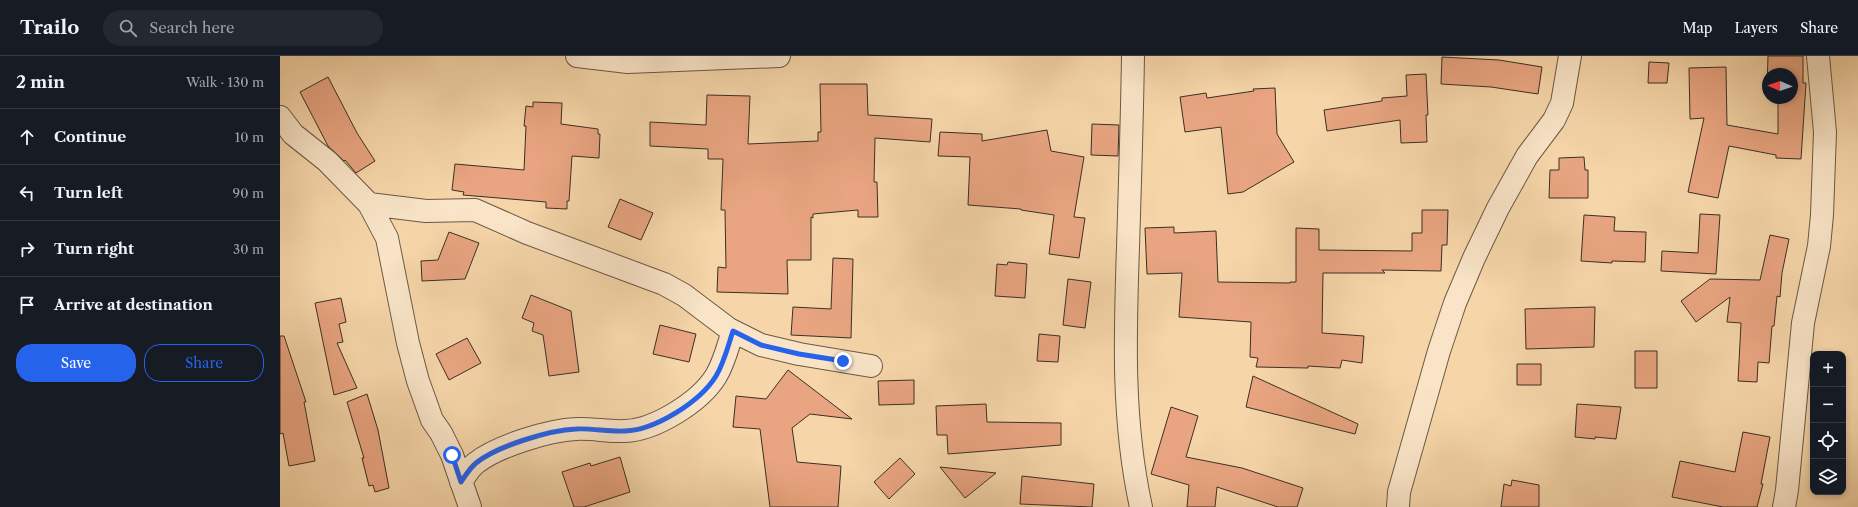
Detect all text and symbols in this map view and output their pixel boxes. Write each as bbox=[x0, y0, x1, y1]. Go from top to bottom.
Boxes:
search box bbox=[103, 10, 383, 46]
text: Trailo bbox=[20, 16, 79, 39]
icon: search bbox=[117, 17, 139, 39]
text: Search here bbox=[149, 18, 234, 37]
text: Map bbox=[1682, 19, 1712, 37]
text: Layers bbox=[1734, 19, 1778, 37]
text: Share bbox=[1800, 19, 1838, 37]
north arrow bbox=[1762, 68, 1798, 104]
text: 2 min bbox=[16, 72, 65, 92]
text: Walk · 130 m bbox=[186, 74, 264, 90]
icon: ahead bbox=[16, 126, 38, 148]
text: Continue bbox=[54, 127, 126, 146]
text: 10 m bbox=[235, 129, 264, 145]
icon: left bbox=[16, 182, 38, 204]
text: Turn left bbox=[54, 183, 123, 202]
text: 90 m bbox=[233, 185, 264, 201]
icon: right bbox=[16, 238, 38, 260]
text: Turn right bbox=[54, 239, 134, 258]
text: 30 m bbox=[233, 241, 264, 257]
icon: arrive bbox=[16, 294, 38, 316]
text: Arrive at destination bbox=[54, 295, 213, 314]
button: Save bbox=[16, 344, 136, 382]
button: Share bbox=[144, 344, 264, 382]
map controls bbox=[1810, 351, 1846, 495]
button: + bbox=[1810, 351, 1846, 387]
route end bbox=[834, 352, 852, 370]
button: − bbox=[1810, 387, 1846, 423]
button: locate bbox=[1810, 423, 1846, 459]
route start bbox=[443, 446, 461, 464]
button: layers bbox=[1810, 459, 1846, 495]

